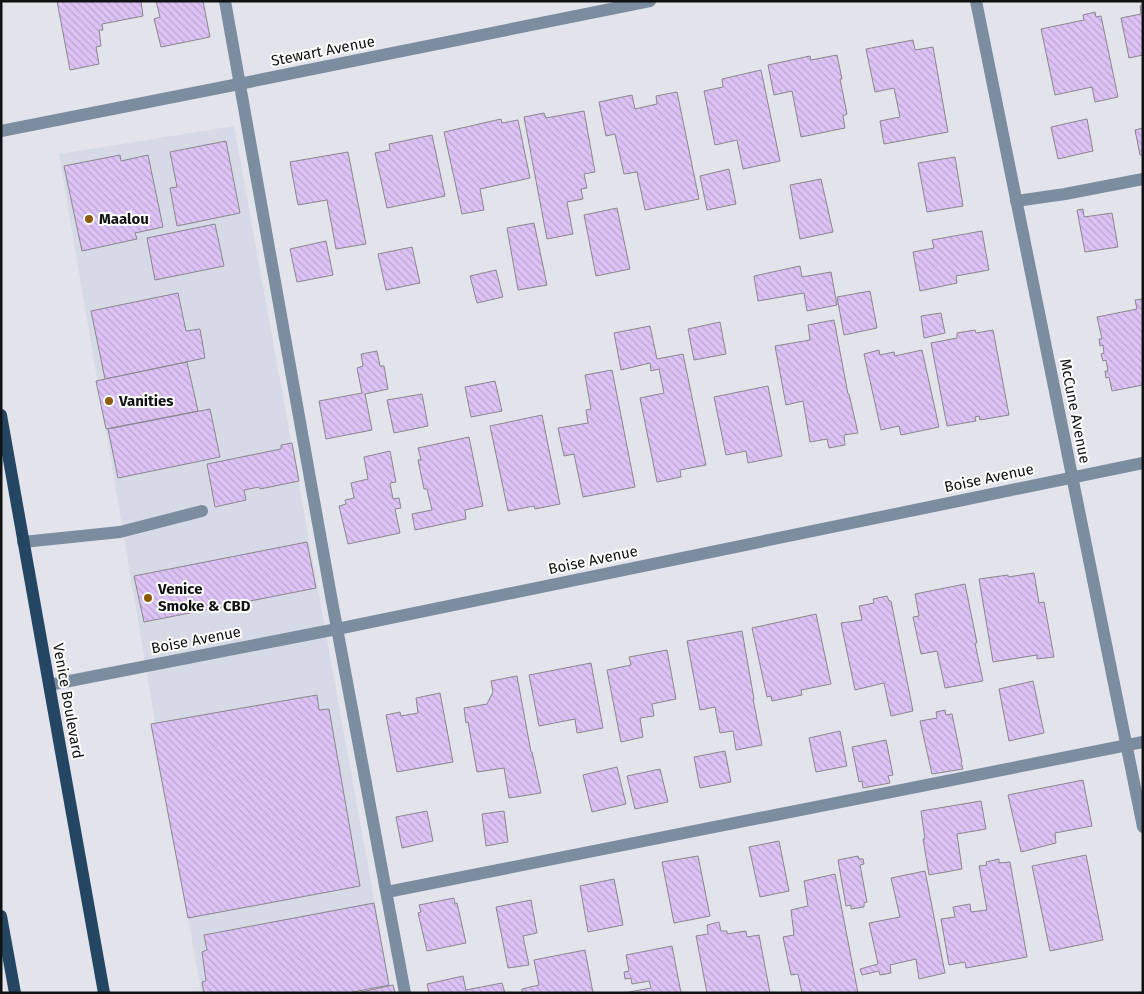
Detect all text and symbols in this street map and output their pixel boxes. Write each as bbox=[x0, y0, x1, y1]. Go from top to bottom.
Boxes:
street label: Stewart Avenue bbox=[270, 32, 376, 70]
place label: Maalou bbox=[99, 210, 149, 228]
marker: Maalou bbox=[83, 213, 95, 225]
street label: McCune Avenue bbox=[1056, 357, 1094, 465]
place label: Vanities bbox=[118, 392, 174, 410]
marker: Vanities bbox=[103, 395, 115, 407]
street label: Boise Avenue bbox=[943, 460, 1035, 496]
street label: Boise Avenue bbox=[547, 542, 639, 578]
place label: Venice Smoke & CBD bbox=[157, 580, 251, 615]
marker: Venice Smoke & CBD bbox=[142, 592, 154, 604]
street label: Boise Avenue bbox=[150, 622, 242, 658]
street label: Venice Boulevard bbox=[49, 642, 87, 760]

